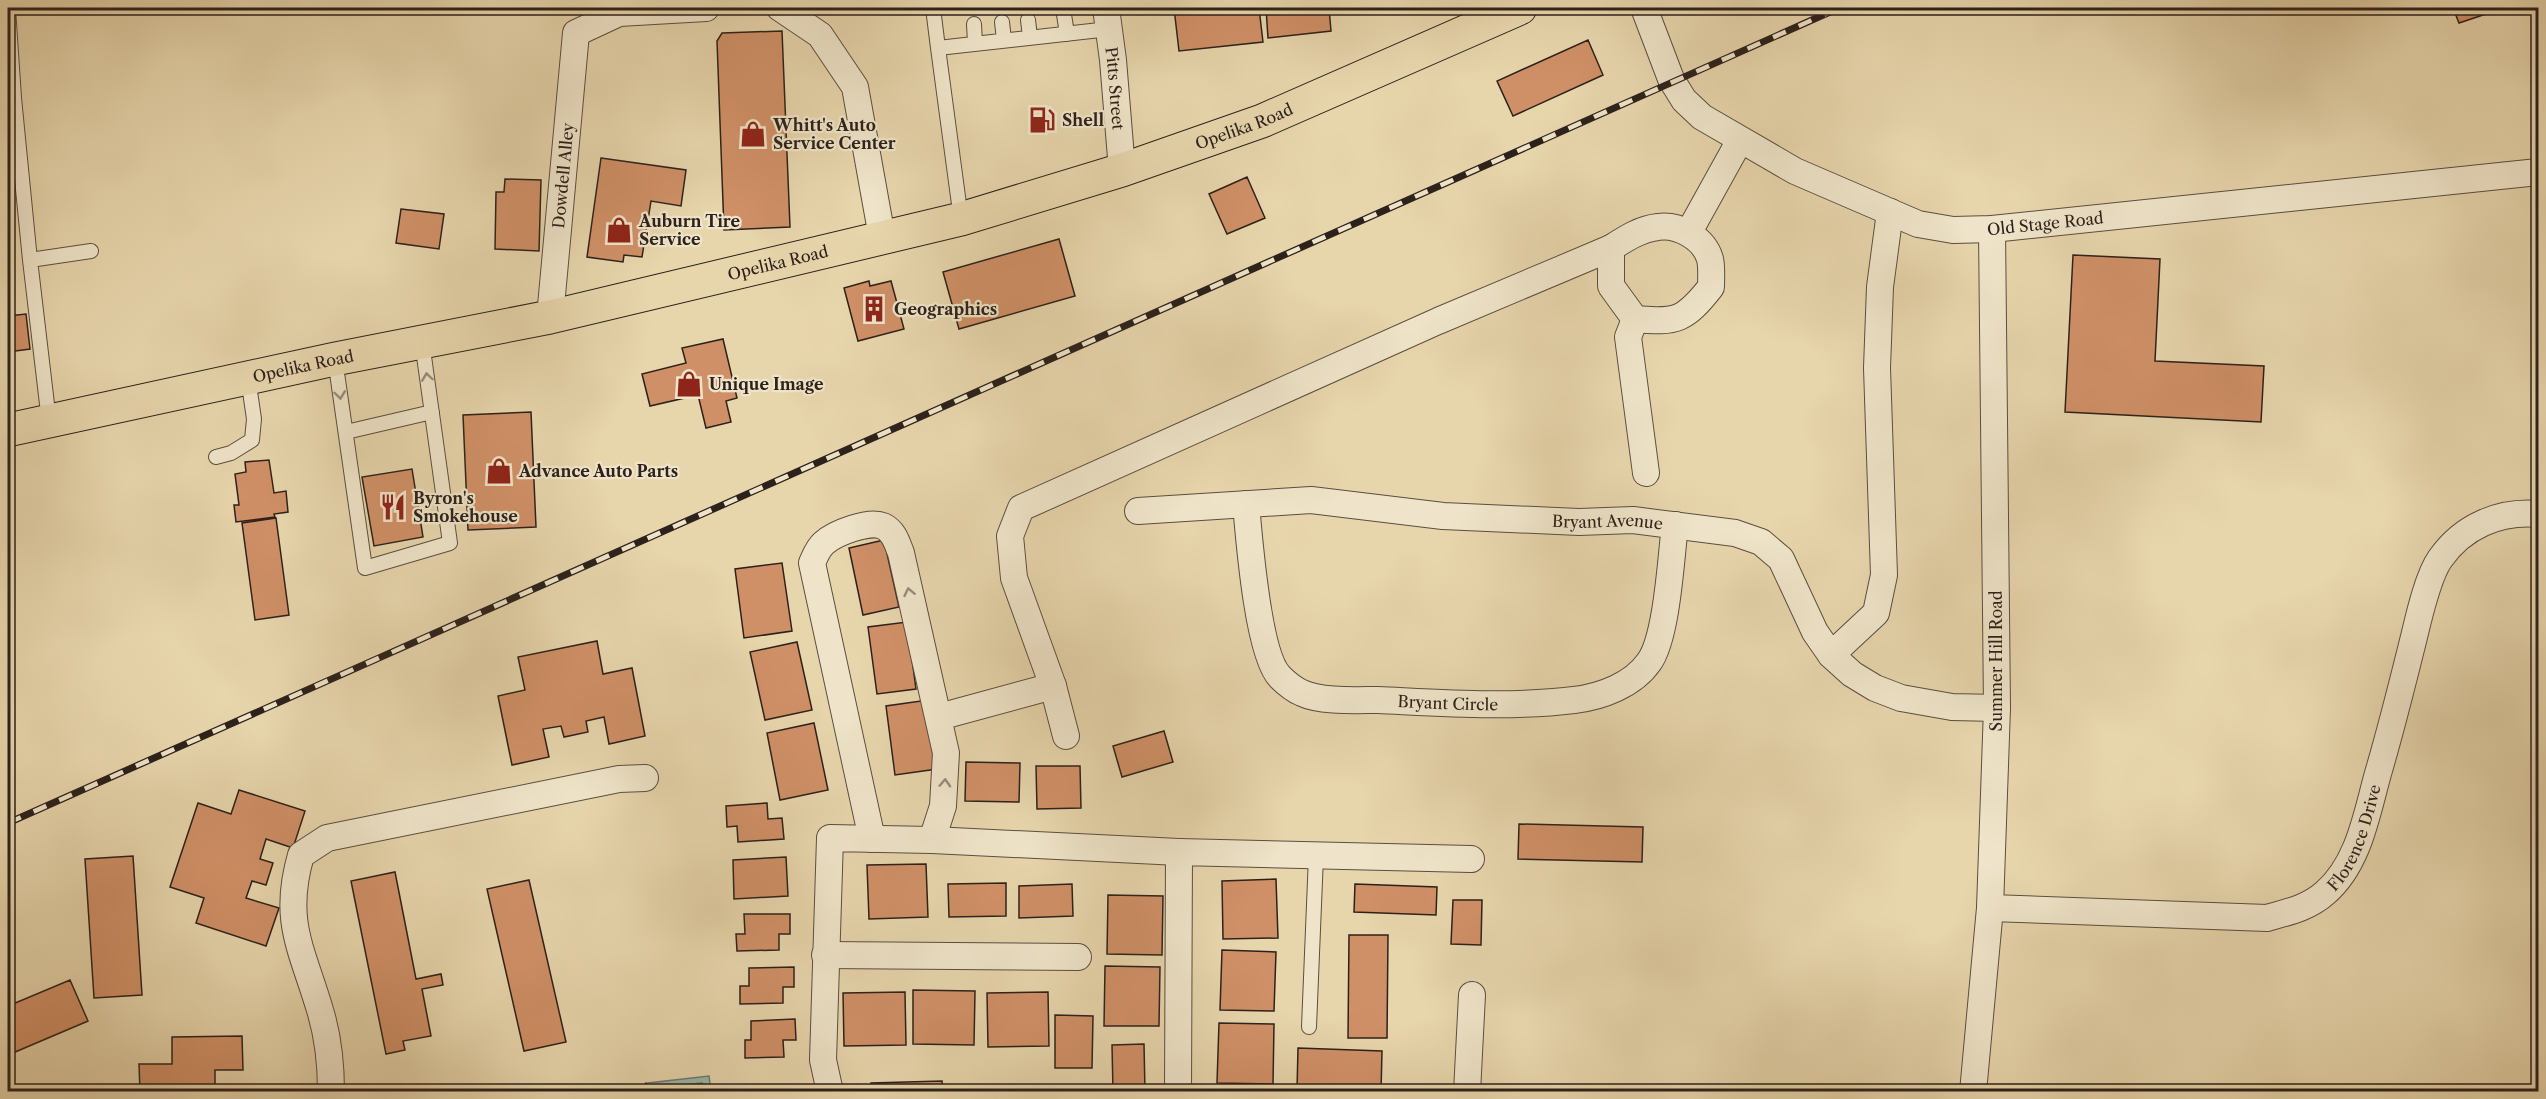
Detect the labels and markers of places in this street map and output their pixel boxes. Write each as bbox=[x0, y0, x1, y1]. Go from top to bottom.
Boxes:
fuel station icon: Shell bbox=[1027, 105, 1057, 135]
place label: Shell bbox=[1062, 110, 1104, 130]
place label: Whitt's Auto Service Center bbox=[772, 115, 896, 153]
shop icon: Whitt's Auto Service Center bbox=[738, 119, 768, 149]
place label: Auburn Tire Service bbox=[638, 211, 741, 249]
shop icon: Auburn Tire Service bbox=[604, 215, 634, 245]
building icon: Geographics bbox=[859, 294, 889, 324]
place label: Geographics bbox=[894, 299, 997, 319]
shop icon: Unique Image bbox=[674, 369, 704, 399]
place label: Unique Image bbox=[709, 374, 824, 394]
shop icon: Advance Auto Parts bbox=[484, 456, 514, 486]
place label: Advance Auto Parts bbox=[518, 461, 678, 481]
place label: Byron's Smokehouse bbox=[413, 488, 518, 526]
restaurant icon: Byron's Smokehouse bbox=[378, 492, 408, 522]

